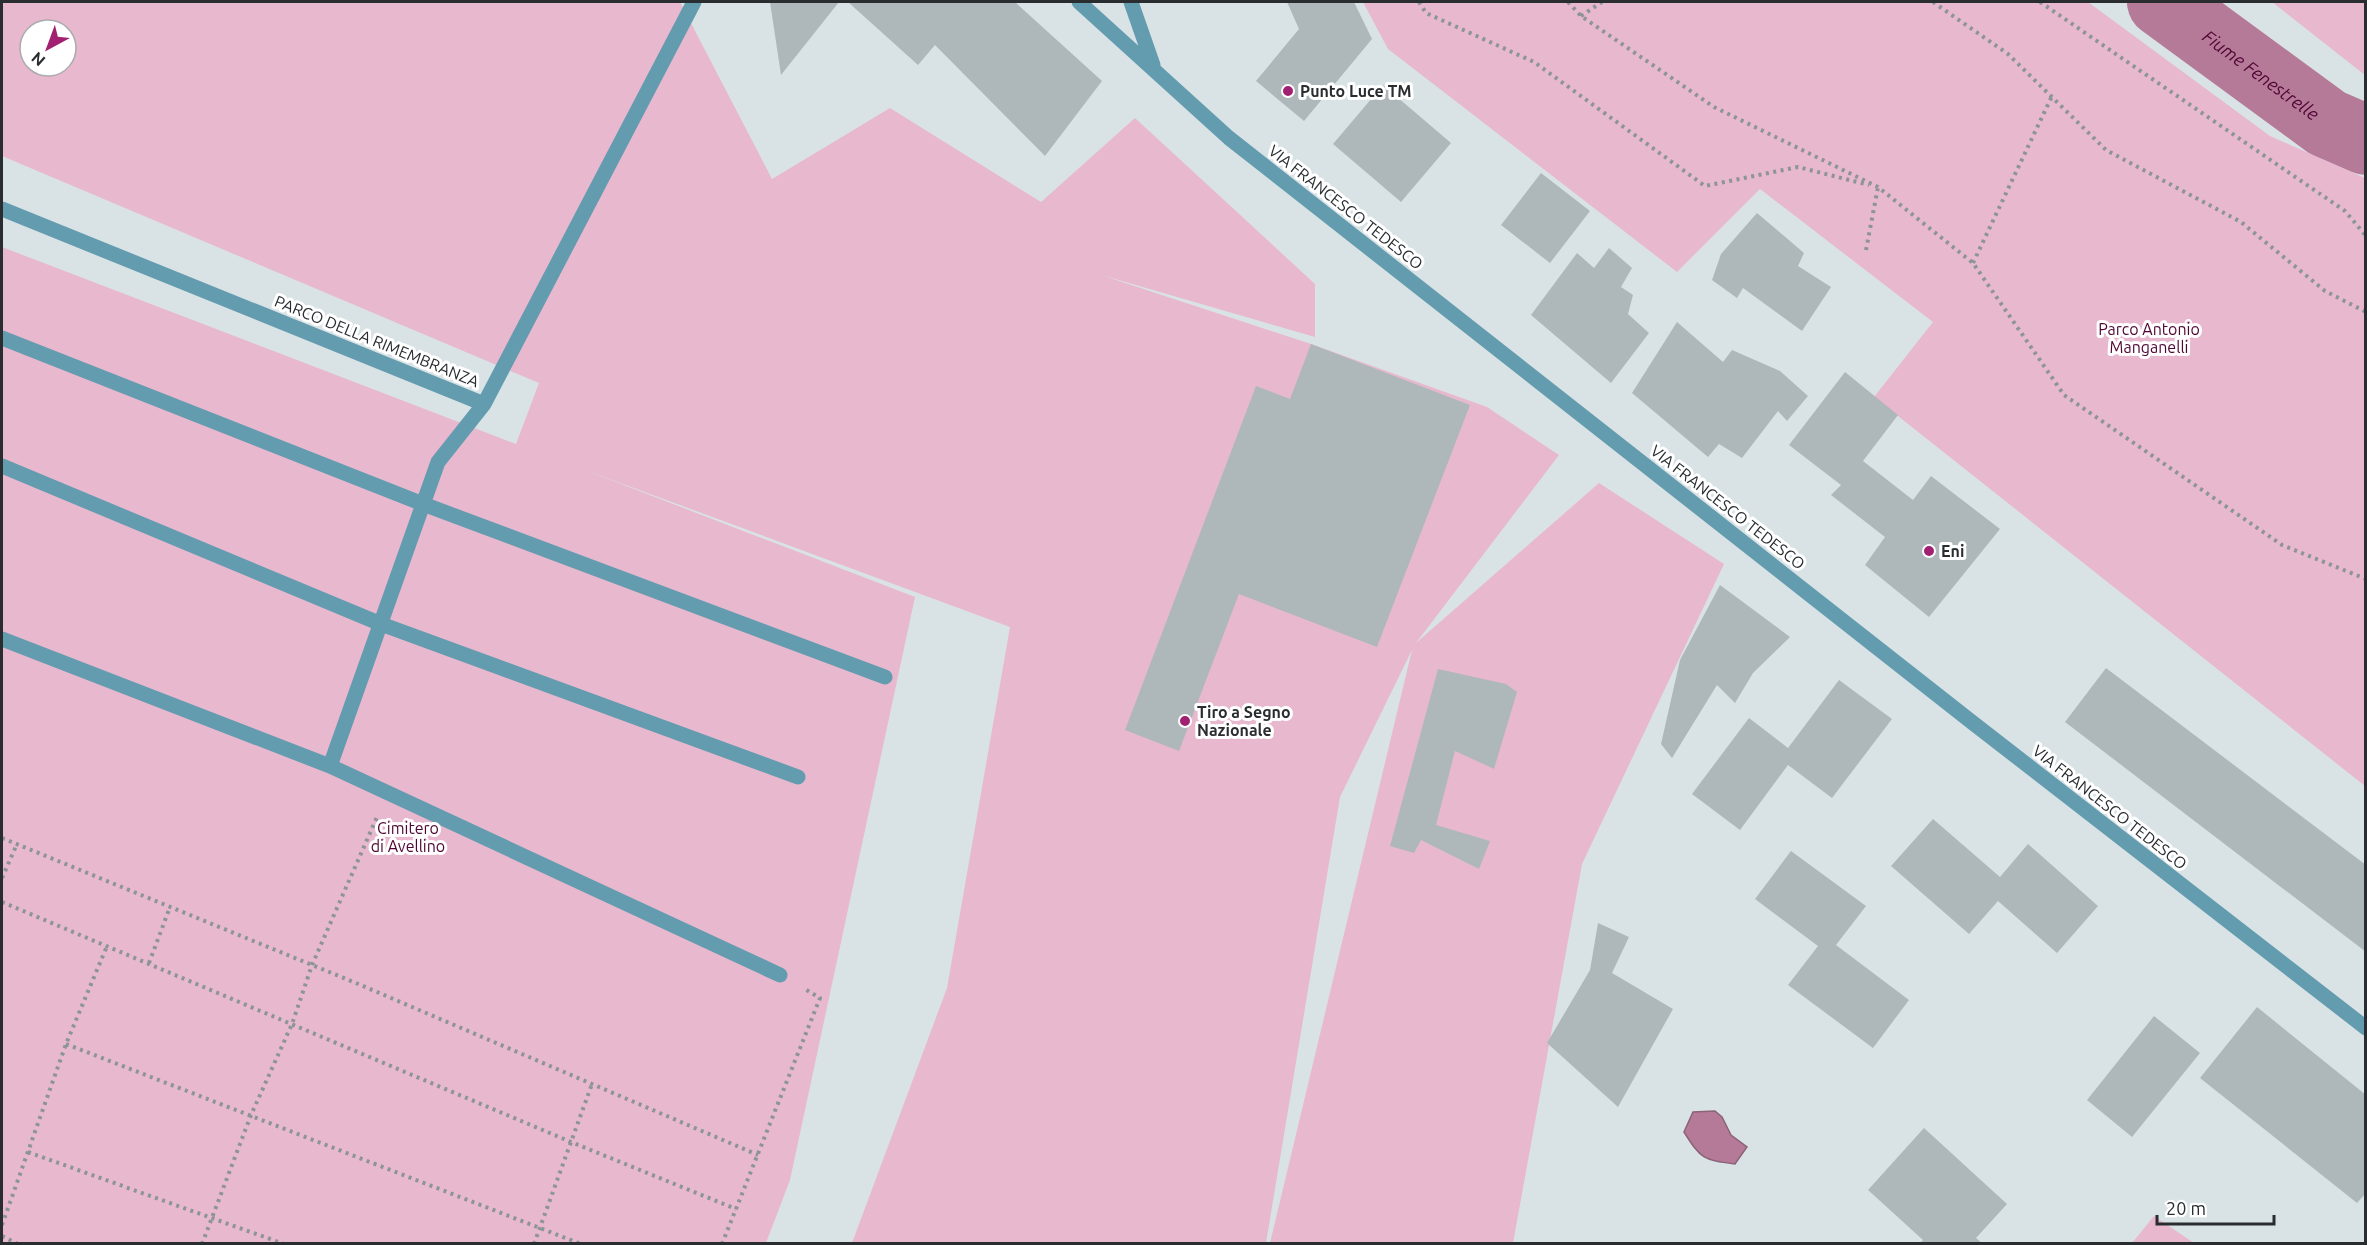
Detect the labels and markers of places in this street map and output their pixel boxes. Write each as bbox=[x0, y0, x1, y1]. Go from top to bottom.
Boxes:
place label: Punto Luce TM bbox=[1300, 82, 1411, 100]
marker: Punto Luce TM bbox=[1281, 84, 1295, 98]
place label: Eni bbox=[1941, 542, 1964, 560]
marker: Eni bbox=[1922, 544, 1936, 558]
place label: Tiro a Segno Nazionale bbox=[1197, 703, 1291, 739]
marker: Tiro a Segno Nazionale bbox=[1178, 714, 1192, 728]

